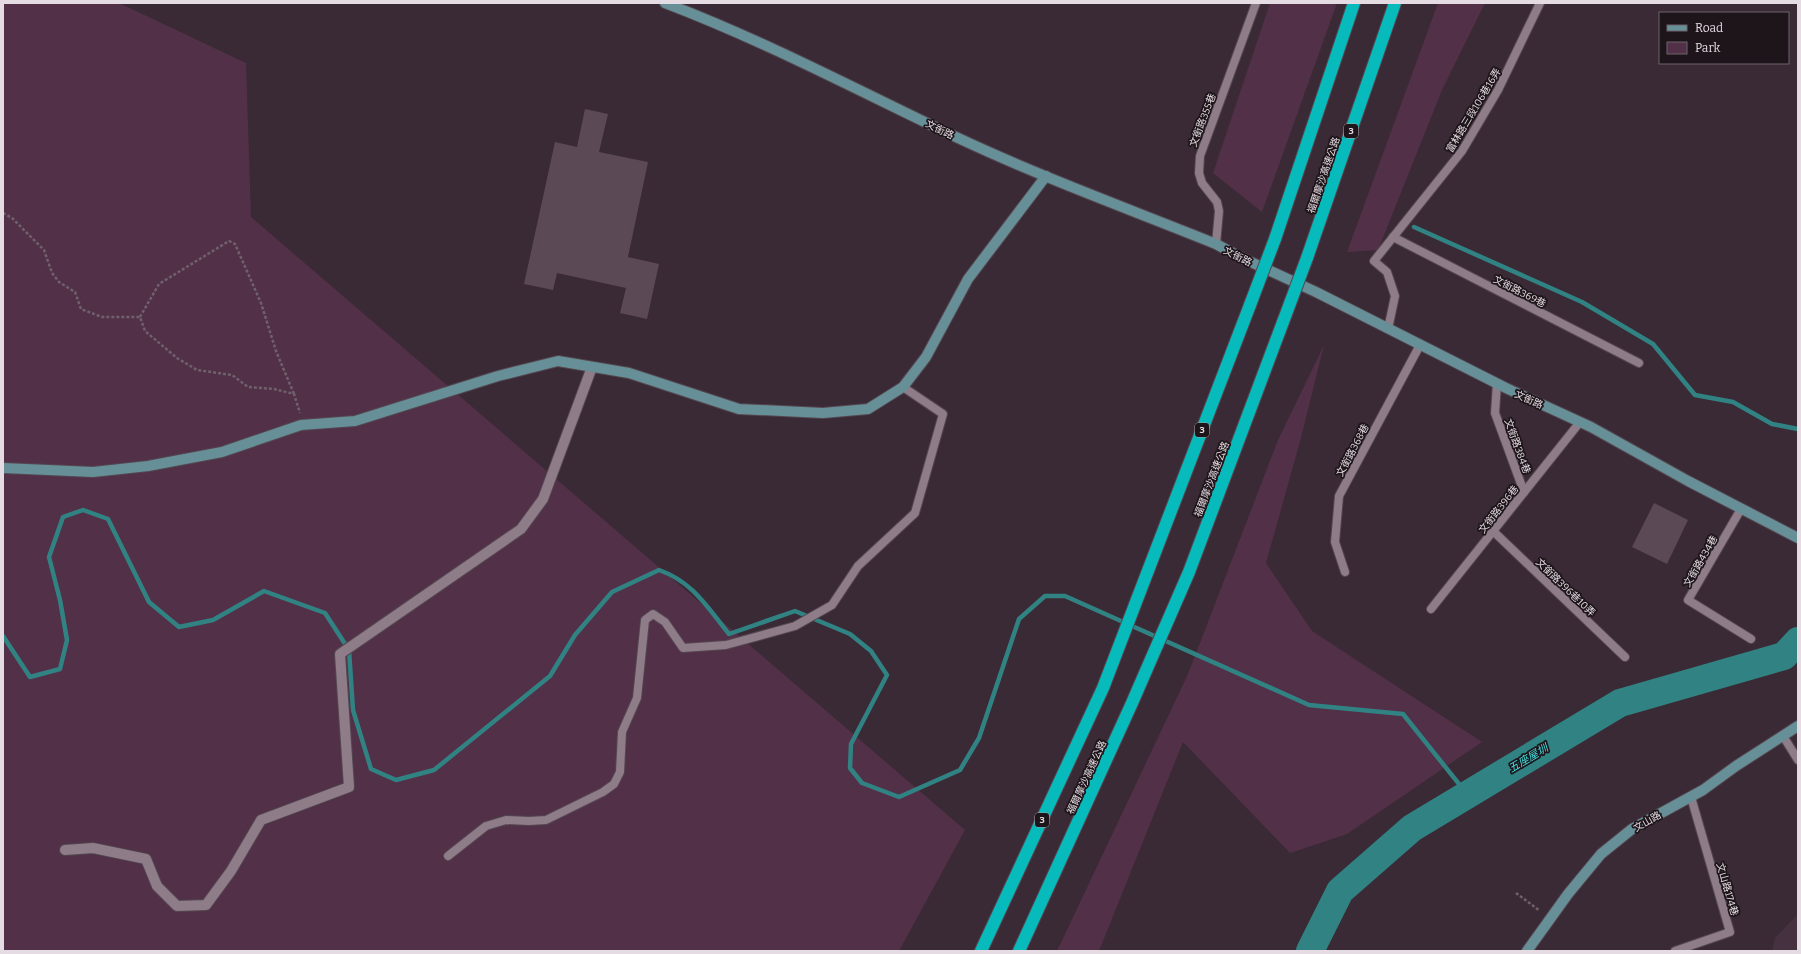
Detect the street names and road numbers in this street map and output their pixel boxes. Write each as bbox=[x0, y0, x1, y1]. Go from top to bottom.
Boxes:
street label: 富林路三段106巷16弄 bbox=[1444, 66, 1504, 155]
street label: 文銜路355巷 bbox=[1187, 92, 1219, 149]
street label: 文銜路 bbox=[923, 118, 956, 142]
road number: 3 bbox=[1344, 124, 1358, 138]
street label: 福爾摩沙高速公路 bbox=[1305, 136, 1343, 215]
street label: 文銜路 bbox=[1221, 245, 1254, 269]
street label: 文銜路369巷 bbox=[1491, 274, 1548, 310]
street label: 文銜路 bbox=[1512, 388, 1545, 411]
street label: 文銜路384巷 bbox=[1502, 417, 1533, 475]
street label: 文銜路368巷 bbox=[1334, 422, 1372, 479]
road number: 3 bbox=[1195, 423, 1209, 437]
street label: 福爾摩沙高速公路 bbox=[1192, 440, 1232, 519]
street label: 文銜路396巷 bbox=[1476, 483, 1521, 536]
street label: 文銜路434巷 bbox=[1681, 534, 1720, 589]
street label: 文銜路396巷10弄 bbox=[1533, 556, 1597, 619]
street label: 福爾摩沙高速公路 bbox=[1065, 739, 1109, 816]
street label: 文山路 bbox=[1632, 809, 1663, 835]
road number: 3 bbox=[1035, 813, 1049, 827]
street label: 文山路174巷 bbox=[1714, 861, 1740, 917]

